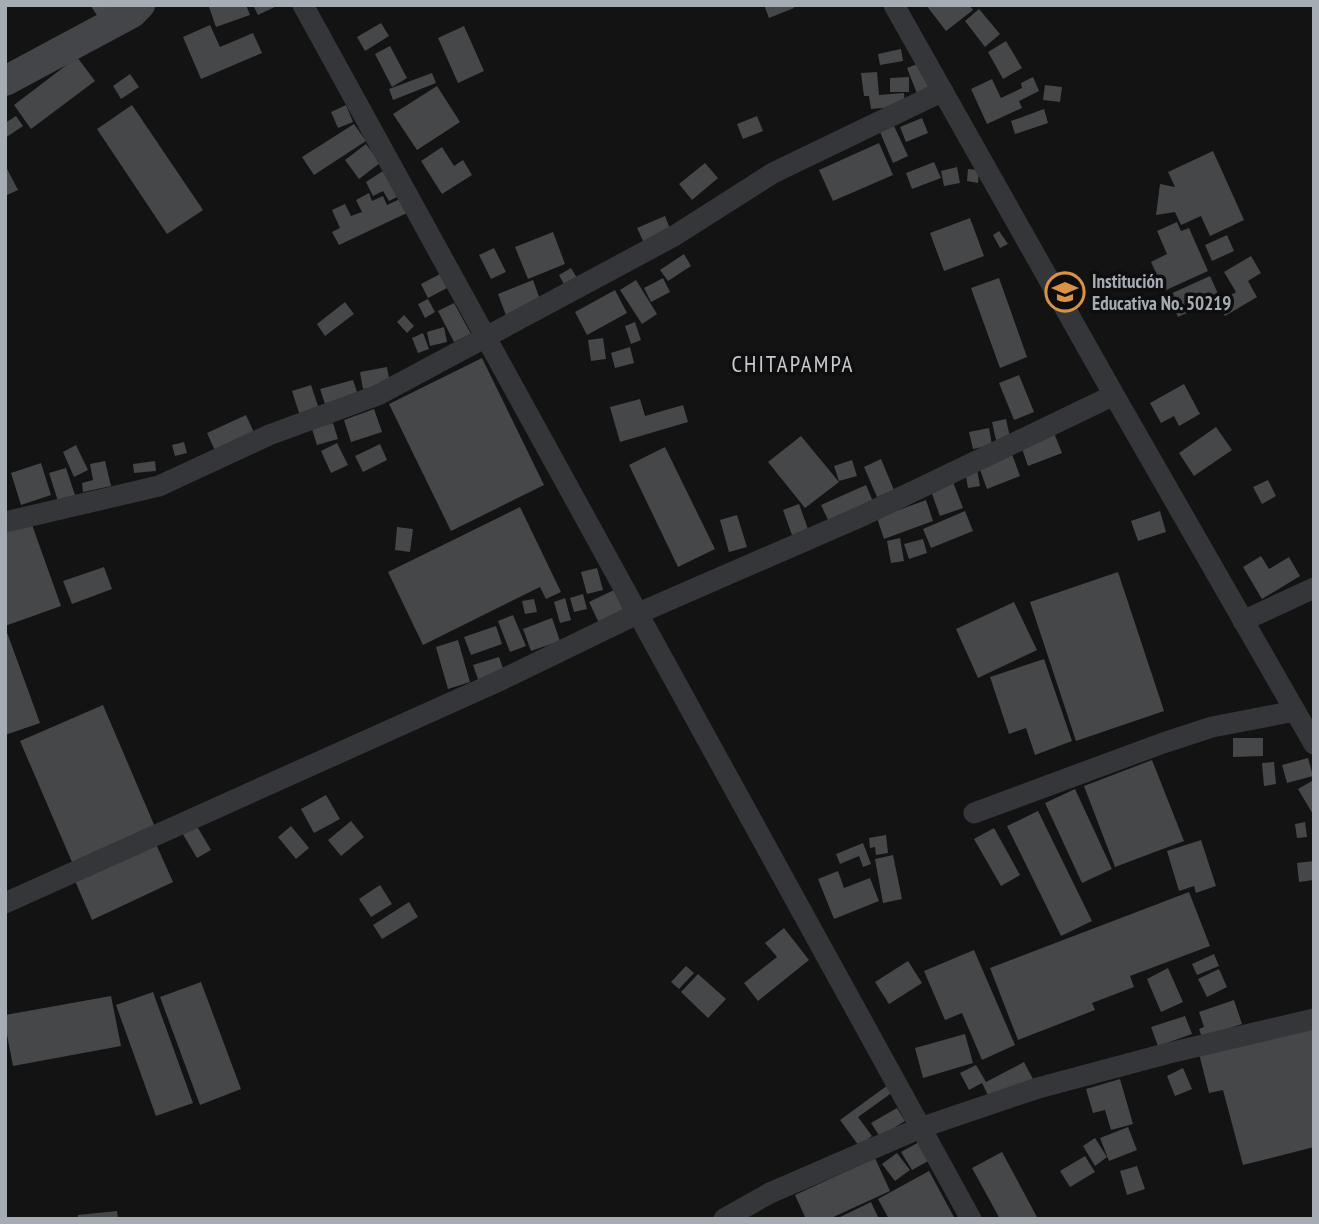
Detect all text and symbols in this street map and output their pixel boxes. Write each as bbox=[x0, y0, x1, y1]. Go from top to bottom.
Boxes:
place label: Institución Educativa No. 50219 bbox=[1092, 269, 1231, 315]
school or university icon: Institución Educativa No. 50219 bbox=[1044, 271, 1086, 313]
district label: CHITAPAMPA bbox=[732, 349, 854, 378]

